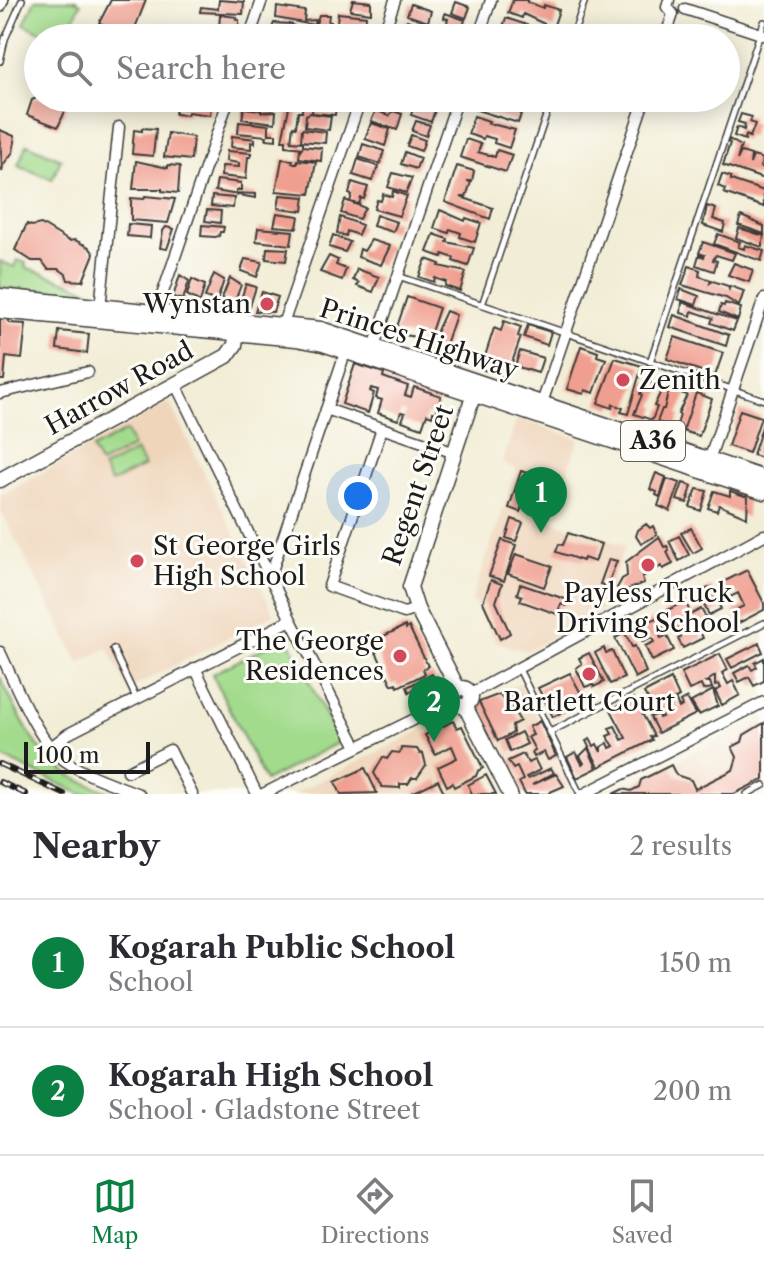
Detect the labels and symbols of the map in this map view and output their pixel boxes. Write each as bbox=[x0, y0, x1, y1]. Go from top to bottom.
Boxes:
place label: Wynstan bbox=[142, 288, 251, 320]
street label: Princes Highway bbox=[316, 292, 523, 386]
marker: Wynstan bbox=[258, 295, 276, 313]
street label: Harrow Road bbox=[39, 334, 199, 442]
place label: Zenith bbox=[639, 364, 721, 396]
marker: Zenith bbox=[614, 371, 632, 389]
street label: Regent Street bbox=[376, 400, 461, 569]
road number: A36 bbox=[621, 421, 685, 461]
pin: 1 bbox=[515, 467, 567, 533]
your location bbox=[338, 476, 378, 516]
place label: St George Girls High School bbox=[153, 530, 341, 592]
marker: St George Girls High School bbox=[128, 552, 146, 570]
marker: Payless Truck Driving School bbox=[639, 556, 657, 574]
place label: Payless Truck Driving School bbox=[556, 577, 740, 639]
place label: The George Residences bbox=[236, 625, 384, 687]
marker: The George Residences bbox=[391, 647, 409, 665]
marker: Bartlett Court bbox=[580, 665, 598, 683]
pin: 2 bbox=[408, 676, 460, 742]
place label: Bartlett Court bbox=[503, 686, 676, 718]
scale bar bbox=[24, 738, 150, 774]

